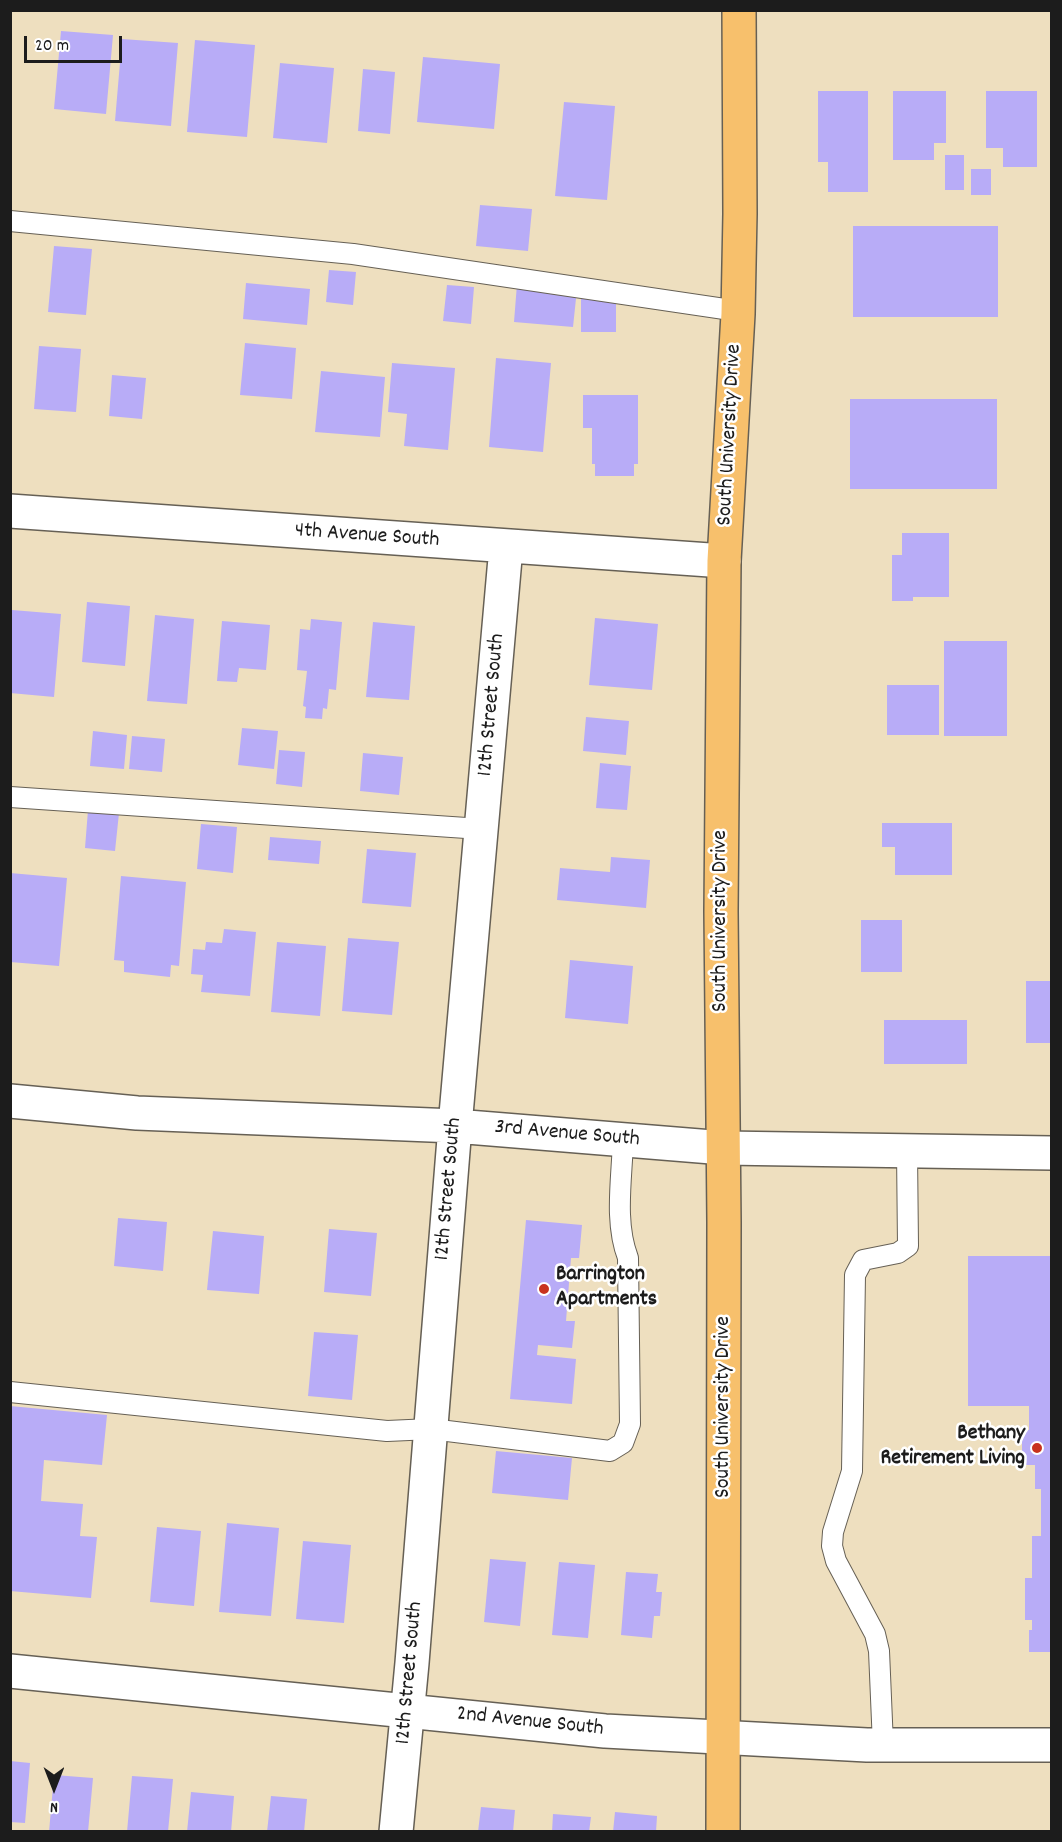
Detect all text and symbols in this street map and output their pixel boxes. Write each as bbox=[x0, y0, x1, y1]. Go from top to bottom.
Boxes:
scale bar bbox=[27, 24, 124, 62]
text: 20 m bbox=[35, 34, 69, 59]
street label: South University Drive bbox=[713, 344, 749, 526]
street label: 4th Avenue South bbox=[294, 519, 440, 555]
street label: 12th Street South bbox=[474, 632, 512, 778]
street label: South University Drive bbox=[709, 830, 735, 1012]
street label: 12th Street South bbox=[431, 1116, 469, 1262]
street label: 3rd Avenue South bbox=[493, 1116, 641, 1154]
place label: Barrington Apartments bbox=[556, 1263, 657, 1314]
marker: Barrington Apartments bbox=[537, 1282, 551, 1296]
street label: South University Drive bbox=[712, 1316, 738, 1498]
place label: Bethany Retirement Living bbox=[880, 1422, 1025, 1474]
marker: Bethany Retirement Living bbox=[1030, 1441, 1044, 1455]
street label: 12th Street South bbox=[392, 1600, 430, 1746]
street label: 2nd Avenue South bbox=[455, 1702, 605, 1744]
north arrow bbox=[24, 1758, 84, 1818]
text: N bbox=[50, 1795, 58, 1818]

